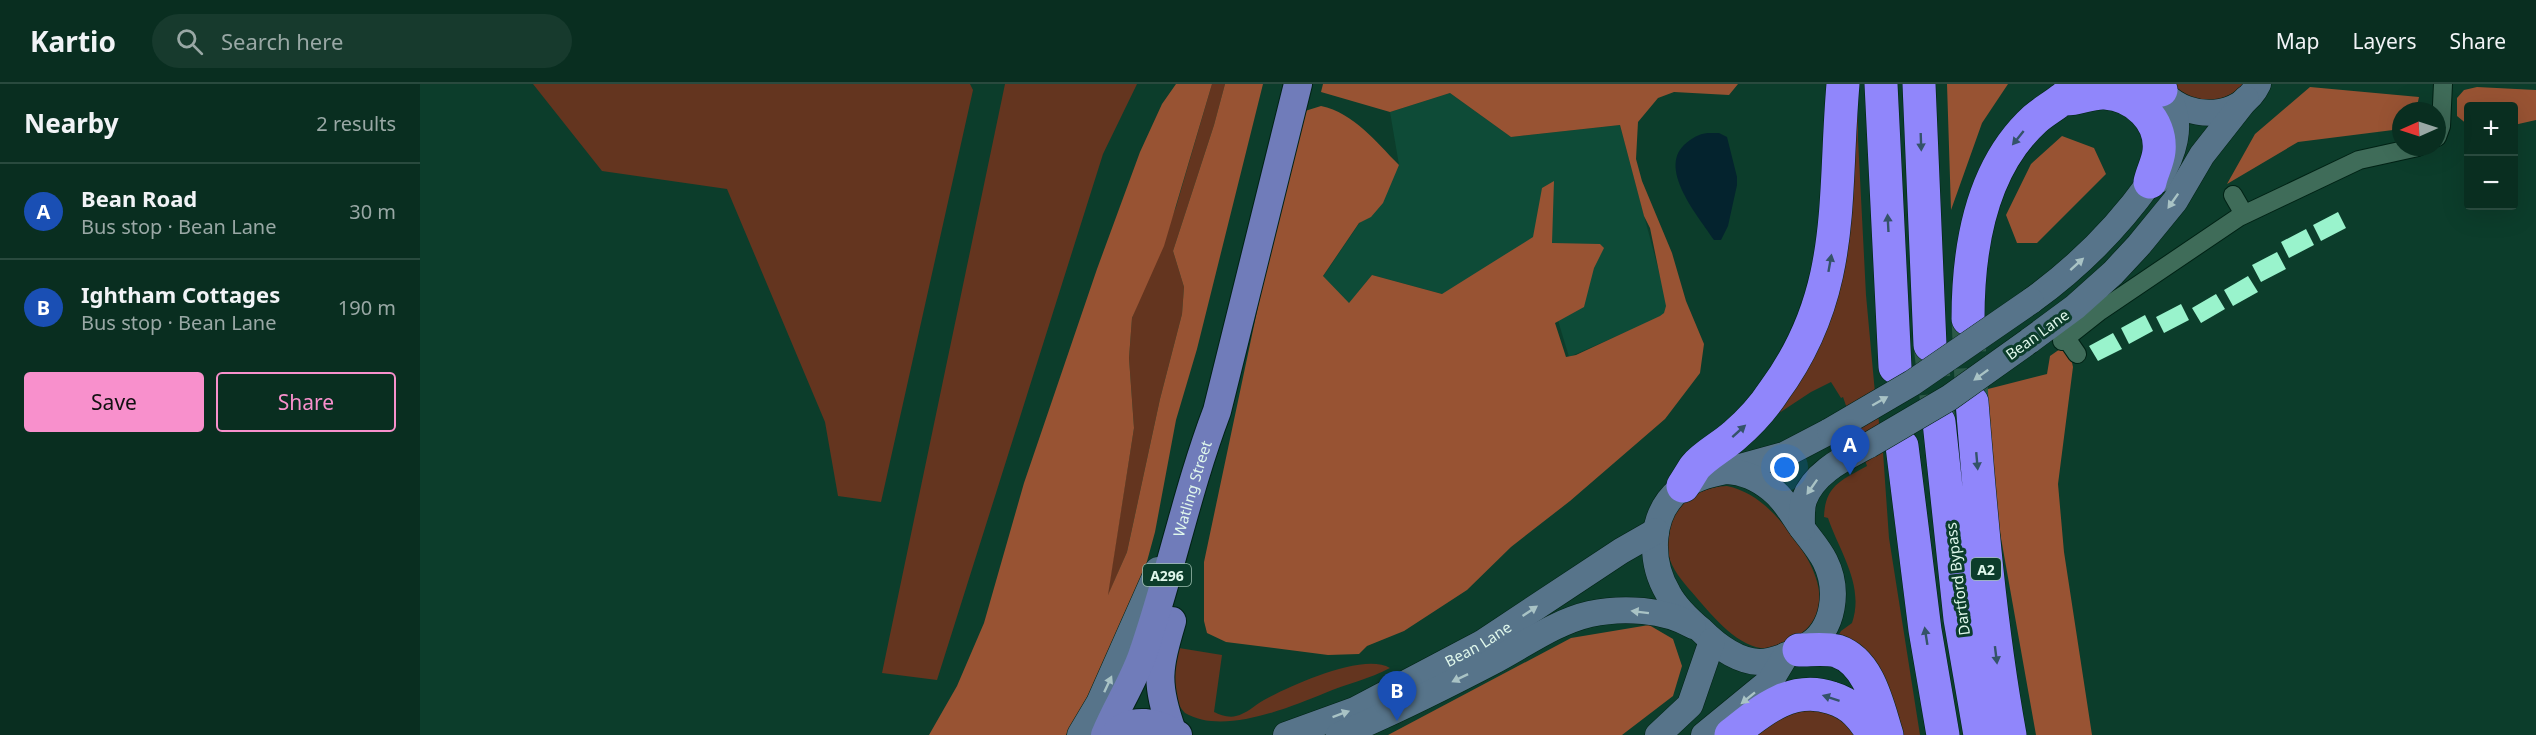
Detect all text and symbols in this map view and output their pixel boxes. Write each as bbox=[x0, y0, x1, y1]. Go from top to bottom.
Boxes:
search box bbox=[152, 14, 572, 68]
text: Kartio bbox=[30, 22, 116, 60]
icon: search bbox=[173, 25, 206, 58]
text: Search here bbox=[221, 26, 343, 56]
text: Map bbox=[2276, 27, 2320, 55]
text: Layers bbox=[2353, 27, 2417, 55]
text: Share bbox=[2450, 27, 2506, 55]
north arrow bbox=[2392, 102, 2446, 156]
map controls bbox=[2464, 102, 2518, 210]
button: + bbox=[2464, 102, 2518, 156]
text: Nearby bbox=[24, 105, 119, 141]
text: 2 results bbox=[316, 110, 396, 137]
one-way arrow bbox=[2012, 130, 2025, 146]
one-way arrow bbox=[1916, 133, 1926, 152]
button: − bbox=[2464, 156, 2518, 210]
text: Bean Road bbox=[81, 183, 197, 213]
one-way arrow bbox=[2167, 193, 2179, 209]
text: A bbox=[37, 198, 50, 225]
text: 30 m bbox=[349, 198, 396, 225]
text: Bus stop · Bean Lane bbox=[81, 213, 277, 240]
one-way arrow bbox=[1883, 214, 1892, 233]
one-way arrow bbox=[1826, 253, 1835, 272]
one-way arrow bbox=[2069, 258, 2084, 271]
text: Ightham Cottages bbox=[81, 279, 280, 309]
text: B bbox=[37, 294, 50, 321]
text: 190 m bbox=[338, 294, 396, 321]
street label: Bean Lane bbox=[2001, 304, 2073, 364]
text: Bus stop · Bean Lane bbox=[81, 309, 277, 336]
one-way arrow bbox=[1974, 369, 1990, 381]
button: Save bbox=[24, 372, 204, 432]
button: Share bbox=[216, 372, 396, 432]
one-way arrow bbox=[1872, 397, 1889, 407]
one-way arrow bbox=[1731, 425, 1746, 438]
pin: A bbox=[1830, 426, 1870, 475]
street label: Watling Street bbox=[1168, 437, 1216, 539]
one-way arrow bbox=[1972, 451, 1982, 470]
your location bbox=[1770, 453, 1799, 482]
one-way arrow bbox=[1806, 479, 1818, 495]
street label: Dartford Bypass bbox=[1940, 521, 1974, 637]
road number: A2 bbox=[1971, 558, 2001, 580]
road number: A296 bbox=[1143, 564, 1191, 586]
one-way arrow bbox=[1522, 605, 1538, 617]
one-way arrow bbox=[1630, 607, 1649, 617]
street label: Bean Lane bbox=[1441, 616, 1515, 671]
one-way arrow bbox=[1921, 626, 1930, 645]
one-way arrow bbox=[1991, 645, 2001, 664]
pin: B bbox=[1378, 672, 1416, 721]
one-way arrow bbox=[1452, 673, 1469, 682]
one-way arrow bbox=[1103, 675, 1112, 692]
one-way arrow bbox=[1741, 691, 1756, 703]
one-way arrow bbox=[1822, 693, 1840, 702]
one-way arrow bbox=[1332, 709, 1350, 719]

